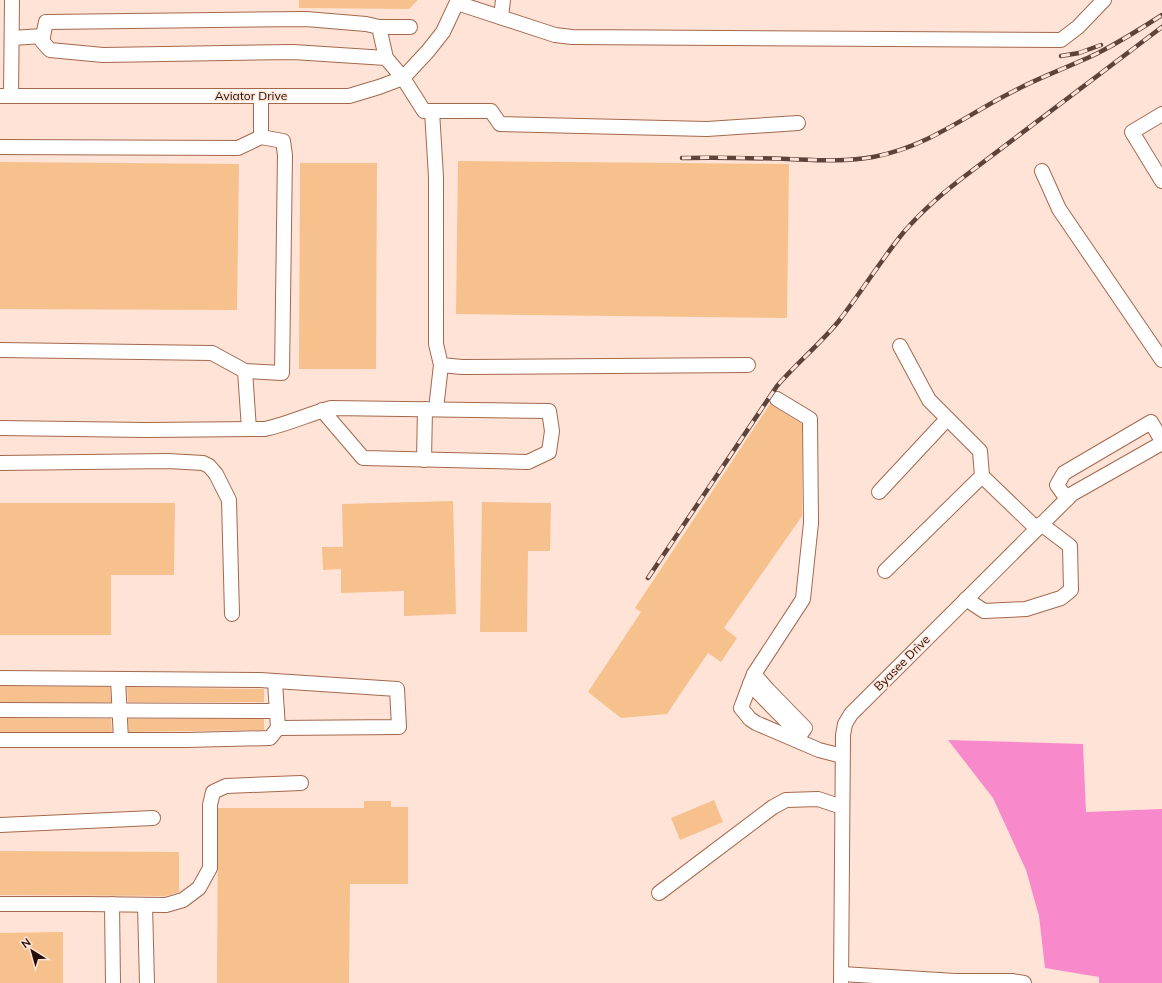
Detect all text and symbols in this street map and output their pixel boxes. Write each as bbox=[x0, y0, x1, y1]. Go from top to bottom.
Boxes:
street label: Aviator Drive bbox=[215, 88, 287, 103]
street label: Byasee Drive bbox=[871, 632, 933, 694]
north arrow bbox=[12, 931, 52, 971]
text: N bbox=[18, 935, 34, 951]

